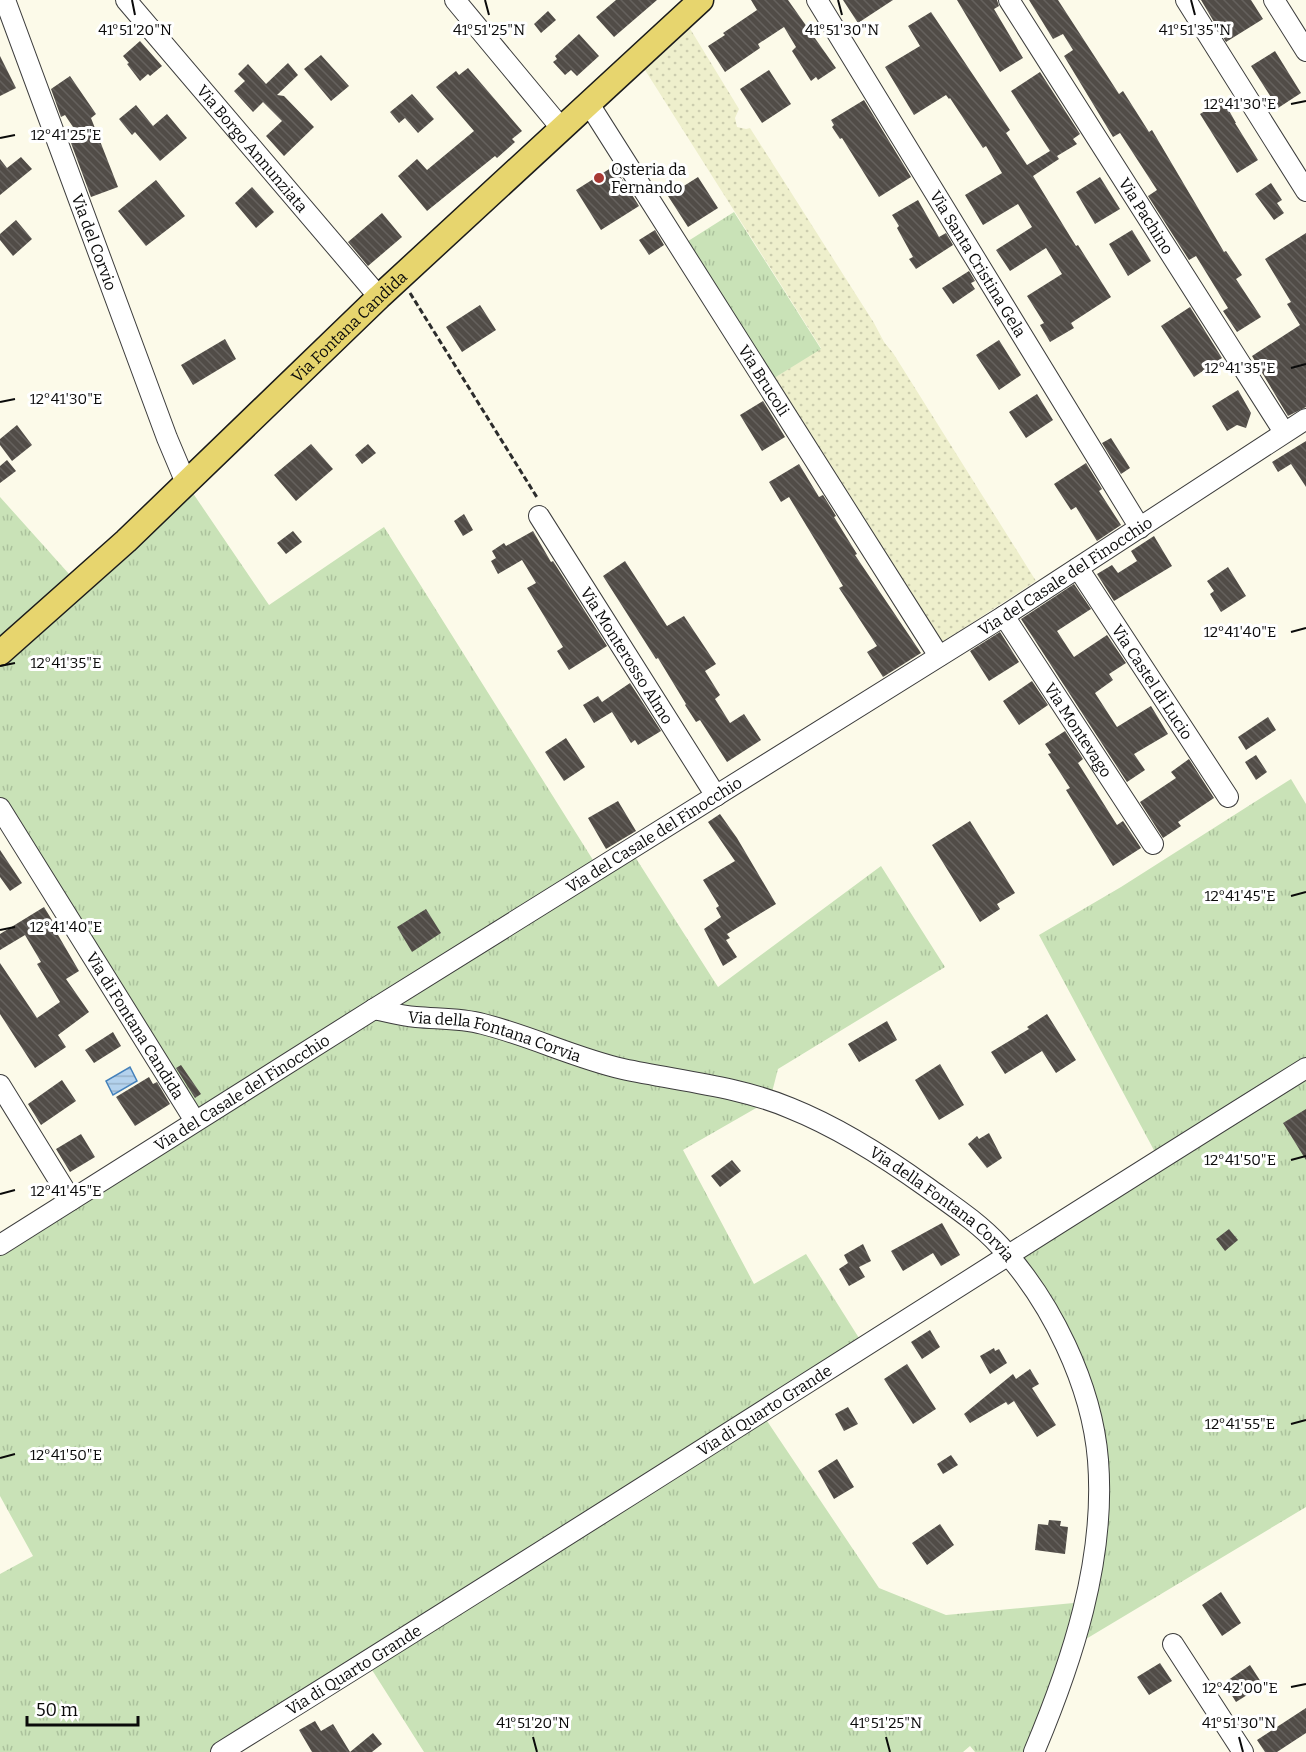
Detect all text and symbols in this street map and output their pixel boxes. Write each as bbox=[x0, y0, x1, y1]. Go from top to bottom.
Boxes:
text: 41°51'20"N bbox=[98, 21, 172, 39]
text: 41°51'25"N bbox=[453, 21, 525, 39]
text: 41°51'30"N bbox=[805, 21, 879, 39]
text: 41°51'35"N bbox=[1159, 21, 1231, 39]
street label: Via Borgo Annunziata bbox=[193, 81, 312, 216]
text: 12°41'30"E bbox=[1204, 95, 1276, 113]
text: 12°41'25"E bbox=[31, 126, 101, 144]
place label: Osteria da Fernando bbox=[611, 160, 686, 197]
marker: Osteria da Fernando bbox=[592, 171, 606, 185]
street label: Via Pachino bbox=[1115, 175, 1177, 258]
street label: Via Santa Cristina Gela bbox=[926, 187, 1030, 341]
street label: Via del Corvio bbox=[68, 191, 121, 293]
street label: Via Fontana Candida bbox=[288, 267, 411, 386]
street label: Via Brucoli bbox=[734, 341, 793, 420]
text: 12°41'35"E bbox=[1205, 359, 1275, 377]
text: 12°41'30"E bbox=[30, 390, 102, 408]
street label: Via del Casale del Finocchio bbox=[975, 513, 1156, 640]
street label: Via Monterosso Almo bbox=[576, 584, 677, 728]
street label: Via Castel di Lucio bbox=[1108, 621, 1197, 743]
text: 12°41'40"E bbox=[1204, 623, 1276, 641]
text: 12°41'35"E bbox=[31, 654, 101, 672]
street label: Via Montevago bbox=[1040, 679, 1116, 781]
street label: Via del Casale del Finocchio bbox=[563, 773, 745, 897]
text: 12°41'45"E bbox=[1204, 887, 1276, 905]
text: 12°41'40"E bbox=[30, 918, 102, 936]
street label: Via di Fontana Candida bbox=[82, 948, 188, 1103]
street label: Via della Fontana Corvia bbox=[407, 1007, 584, 1066]
street label: Via del Casale del Finocchio bbox=[151, 1030, 333, 1155]
street label: Via della Fontana Corvia bbox=[866, 1142, 1018, 1266]
text: 12°41'50"E bbox=[1204, 1151, 1276, 1169]
text: 12°41'45"E bbox=[30, 1182, 102, 1200]
street label: Via di Quarto Grande bbox=[694, 1361, 835, 1460]
text: 12°41'55"E bbox=[1205, 1415, 1275, 1433]
text: 12°41'50"E bbox=[30, 1446, 102, 1464]
street label: Via di Quarto Grande bbox=[283, 1621, 425, 1719]
text: 12°42'00"E bbox=[1202, 1679, 1278, 1697]
scale bar bbox=[27, 1689, 138, 1727]
text: 50 m bbox=[36, 1699, 78, 1721]
text: 41°51'20"N bbox=[496, 1714, 570, 1732]
text: 41°51'25"N bbox=[850, 1714, 922, 1732]
text: 41°51'30"N bbox=[1202, 1714, 1276, 1732]

